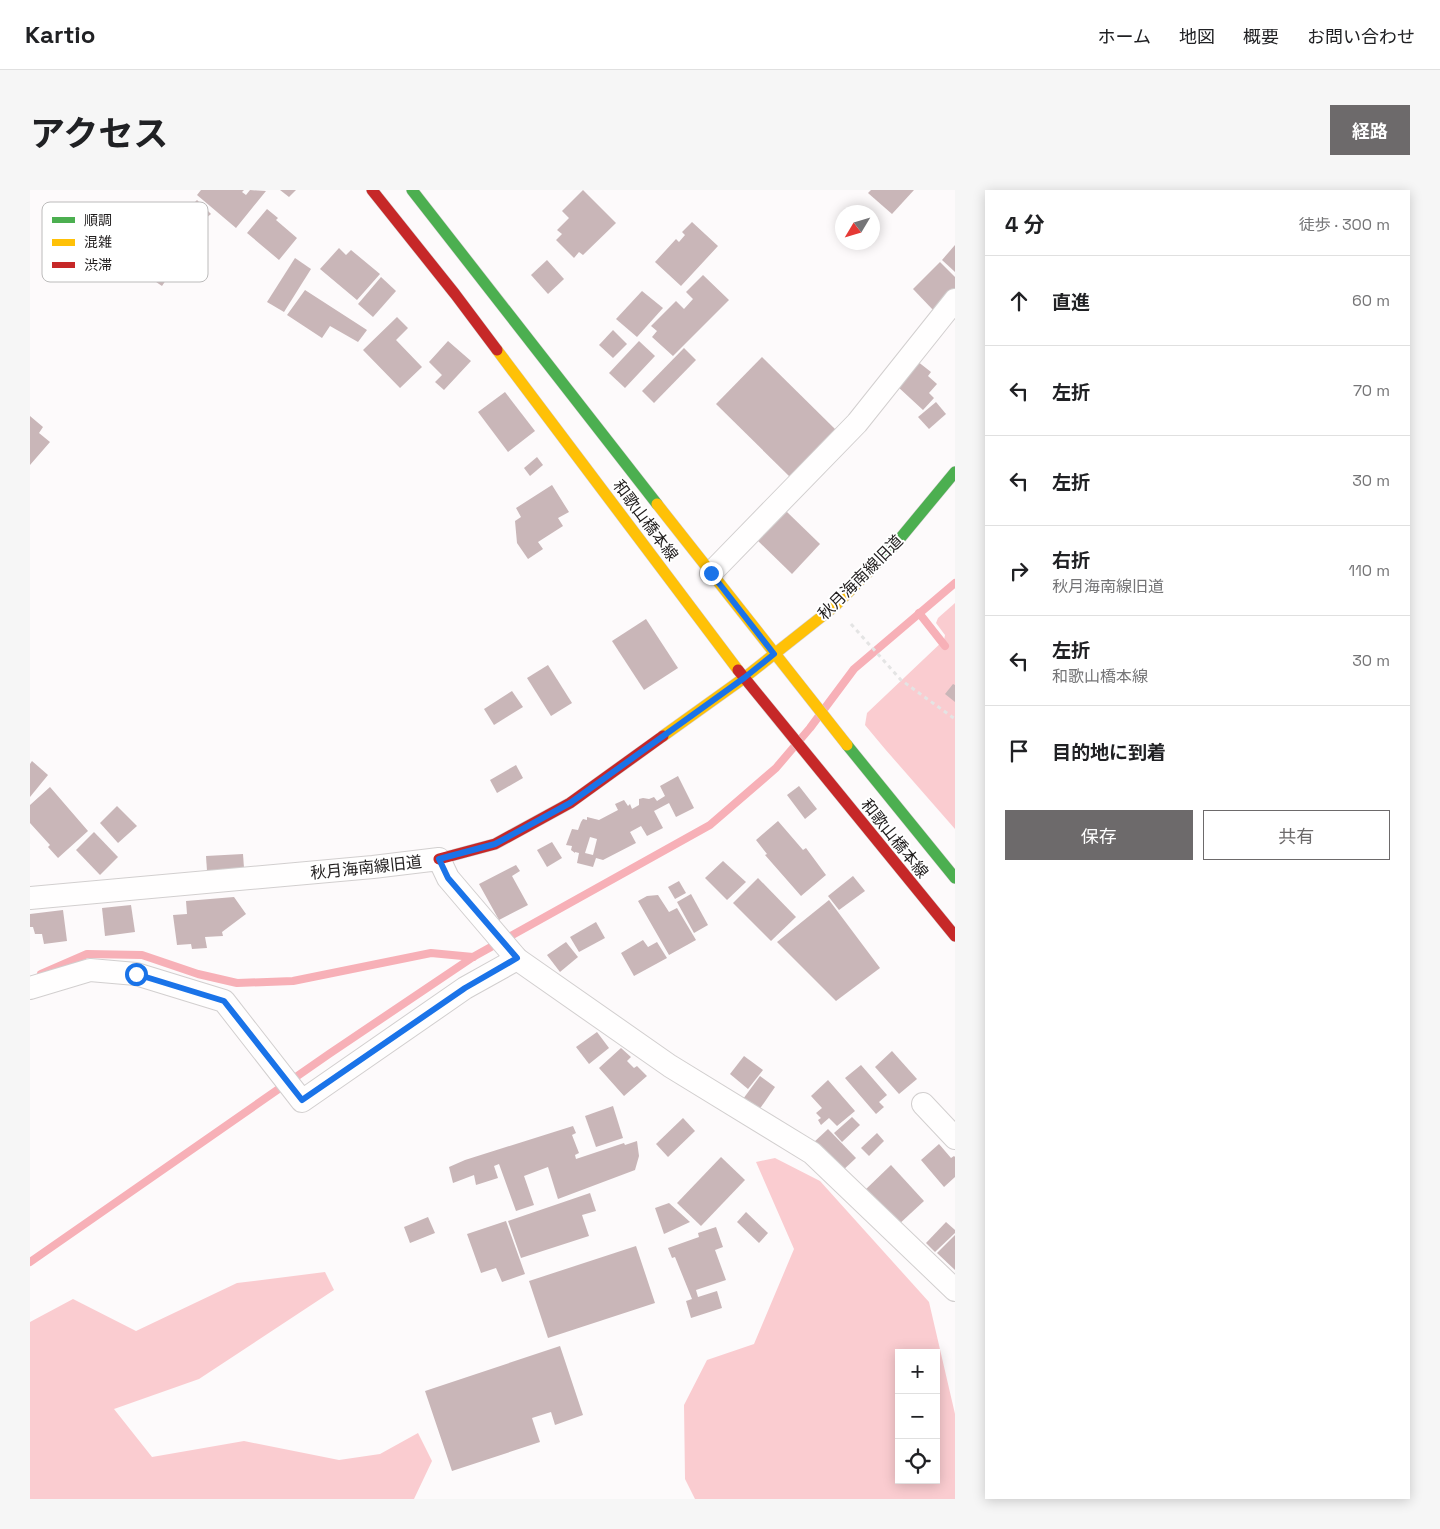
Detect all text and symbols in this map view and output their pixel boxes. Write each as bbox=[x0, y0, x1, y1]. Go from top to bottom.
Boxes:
text: Kartio bbox=[25, 19, 95, 50]
text: ホーム bbox=[1098, 25, 1151, 48]
text: 地図 bbox=[1179, 25, 1215, 48]
text: 概要 bbox=[1243, 25, 1279, 48]
text: お問い合わせ bbox=[1307, 25, 1415, 48]
button: 経路 bbox=[1330, 105, 1410, 155]
text: アクセス bbox=[30, 112, 168, 156]
legend bbox=[42, 202, 208, 282]
north arrow bbox=[835, 205, 880, 250]
text: 順調 bbox=[84, 211, 112, 229]
text: 4 分 bbox=[1005, 211, 1045, 238]
text: 徒歩 · 300 m bbox=[1299, 214, 1390, 235]
text: 混雑 bbox=[84, 233, 112, 251]
text: 渋滞 bbox=[84, 256, 112, 274]
icon: ahead bbox=[1005, 287, 1033, 315]
text: 直進 bbox=[1052, 290, 1090, 315]
text: 60 m bbox=[1352, 290, 1390, 311]
icon: left bbox=[1005, 377, 1033, 405]
text: 左折 bbox=[1052, 380, 1090, 405]
text: 70 m bbox=[1353, 380, 1390, 401]
icon: left bbox=[1005, 467, 1033, 495]
text: 左折 bbox=[1052, 470, 1090, 495]
text: 30 m bbox=[1352, 470, 1390, 491]
street label: 和歌山橋本線 bbox=[608, 476, 683, 565]
street label: 秋月海南線旧道 bbox=[813, 530, 907, 624]
text: 右折 bbox=[1052, 548, 1090, 573]
icon: right bbox=[1005, 557, 1033, 585]
text: 110 m bbox=[1348, 560, 1390, 581]
route end bbox=[700, 562, 723, 585]
text: 秋月海南線旧道 bbox=[1052, 576, 1164, 597]
text: 左折 bbox=[1052, 638, 1090, 663]
icon: left bbox=[1005, 647, 1033, 675]
text: 30 m bbox=[1352, 650, 1390, 671]
text: 和歌山橋本線 bbox=[1052, 666, 1148, 687]
icon: arrive bbox=[1005, 737, 1033, 765]
text: 目的地に到着 bbox=[1052, 740, 1166, 765]
street label: 和歌山橋本線 bbox=[856, 794, 933, 882]
button: 保存 bbox=[1005, 810, 1193, 860]
button: 共有 bbox=[1203, 810, 1390, 860]
street label: 秋月海南線旧道 bbox=[309, 851, 423, 884]
route start bbox=[125, 963, 148, 986]
map controls bbox=[895, 1349, 940, 1484]
button: + bbox=[895, 1349, 940, 1394]
button: − bbox=[895, 1394, 940, 1439]
button: locate bbox=[895, 1439, 940, 1484]

